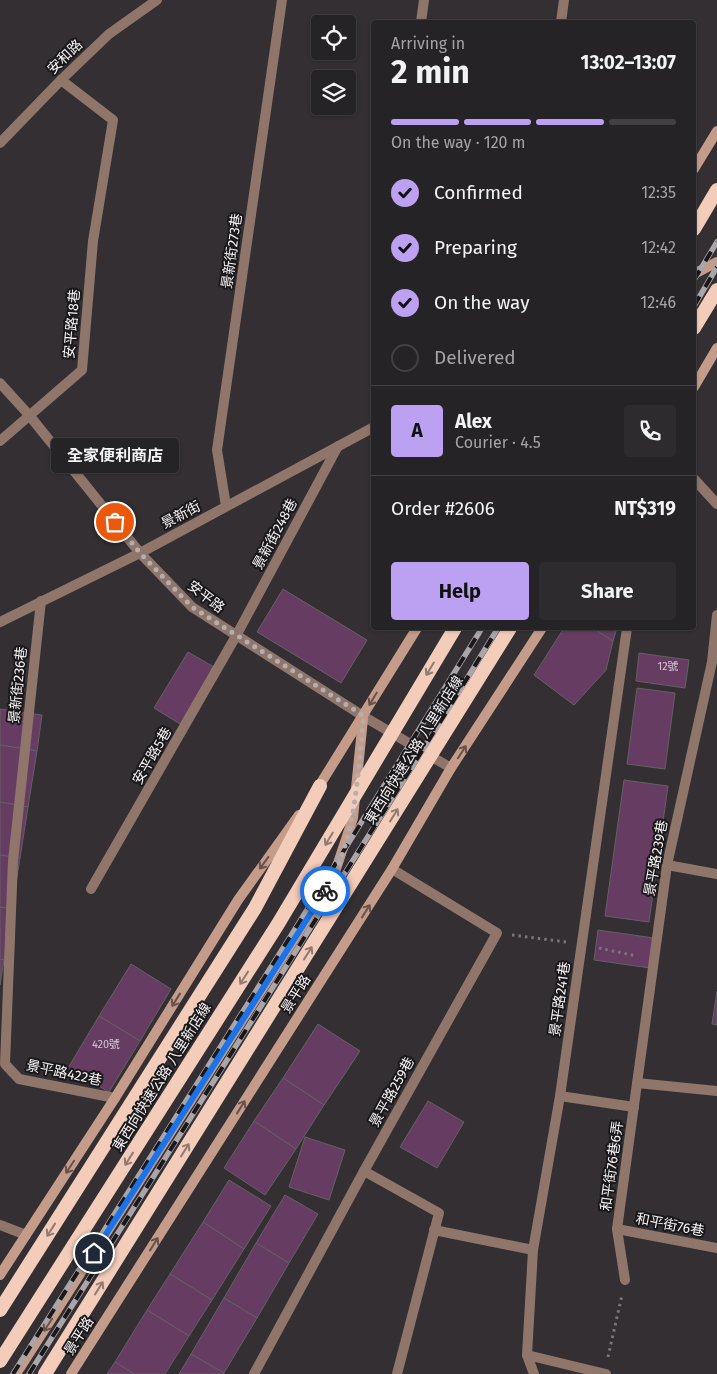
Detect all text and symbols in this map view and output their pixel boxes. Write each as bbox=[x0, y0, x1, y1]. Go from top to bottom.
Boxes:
map controls bbox=[311, 15, 356, 115]
button: locate bbox=[311, 15, 356, 60]
text: Arriving in bbox=[391, 34, 465, 53]
street label: 安和路 bbox=[44, 36, 86, 78]
text: 13:02–13:07 bbox=[581, 51, 676, 74]
text: 2 min bbox=[391, 53, 470, 91]
button: layers bbox=[311, 70, 356, 115]
text: On the way · 120 m bbox=[391, 133, 525, 152]
icon: check bbox=[391, 179, 419, 207]
text: Confirmed bbox=[434, 181, 523, 204]
text: 12:35 bbox=[641, 183, 676, 202]
street label: 景新街273巷 bbox=[218, 212, 246, 290]
icon: check bbox=[391, 234, 419, 262]
text: Preparing bbox=[434, 236, 517, 259]
text: 12:42 bbox=[641, 238, 676, 257]
street label: 安平路18巷 bbox=[60, 289, 84, 359]
icon: check bbox=[391, 289, 419, 317]
text: On the way bbox=[434, 291, 530, 314]
text: 12:46 bbox=[640, 293, 676, 312]
text: Delivered bbox=[434, 346, 516, 369]
button: phone bbox=[624, 405, 676, 457]
text: Alex bbox=[455, 410, 492, 433]
text: A bbox=[411, 419, 423, 442]
text: Courier · 4.5 bbox=[455, 433, 541, 452]
callout: 全家便利商店 bbox=[51, 437, 179, 472]
text: 全家便利商店 bbox=[67, 446, 163, 465]
street label: 景新街248巷 bbox=[249, 496, 301, 572]
text: Order #2606 bbox=[391, 497, 495, 520]
text: NT$319 bbox=[614, 497, 676, 520]
street label: 景新街 bbox=[158, 498, 204, 532]
pin bbox=[94, 501, 136, 543]
icon: bag bbox=[101, 508, 129, 536]
button: Help bbox=[391, 562, 529, 620]
button: Share bbox=[539, 562, 676, 620]
street label: 安平路 bbox=[184, 577, 228, 617]
street label: 景新街236巷 bbox=[6, 646, 30, 724]
house number: 12號 bbox=[657, 660, 679, 673]
one-way arrow bbox=[424, 662, 434, 676]
street label: 東西向快速公路 八里新店線 bbox=[361, 673, 467, 827]
one-way arrow bbox=[368, 692, 378, 706]
street label: 安平路5巷 bbox=[129, 724, 175, 788]
one-way arrow bbox=[457, 746, 467, 760]
one-way arrow bbox=[389, 808, 399, 822]
street label: 景平路239巷 bbox=[641, 819, 671, 897]
one-way arrow bbox=[323, 832, 333, 846]
one-way arrow bbox=[259, 856, 269, 870]
courier bbox=[300, 866, 350, 916]
icon: bike bbox=[311, 877, 339, 905]
one-way arrow bbox=[360, 904, 371, 918]
one-way arrow bbox=[303, 946, 313, 960]
street label: 景平路241巷 bbox=[546, 961, 574, 1037]
one-way arrow bbox=[239, 970, 249, 984]
street label: 景平路 bbox=[278, 972, 314, 1016]
one-way arrow bbox=[170, 992, 180, 1006]
street label: 東西向快速公路 八里新店線 bbox=[109, 1000, 215, 1154]
house number: 420號 bbox=[92, 1038, 120, 1051]
street label: 景平路259巷 bbox=[366, 1054, 418, 1130]
street label: 景平路422巷 bbox=[25, 1057, 103, 1089]
one-way arrow bbox=[236, 1101, 246, 1115]
street label: 和平街76巷6弄 bbox=[597, 1120, 627, 1212]
one-way arrow bbox=[180, 1144, 190, 1158]
one-way arrow bbox=[123, 1152, 134, 1166]
one-way arrow bbox=[65, 1159, 75, 1173]
street label: 和平街76巷 bbox=[634, 1210, 706, 1240]
one-way arrow bbox=[46, 1223, 56, 1237]
pin bbox=[73, 1232, 115, 1274]
one-way arrow bbox=[149, 1238, 159, 1252]
icon: home bbox=[80, 1239, 108, 1267]
one-way arrow bbox=[93, 1281, 104, 1295]
street label: 景平路 bbox=[61, 1314, 97, 1358]
one-way arrow bbox=[43, 1318, 53, 1332]

